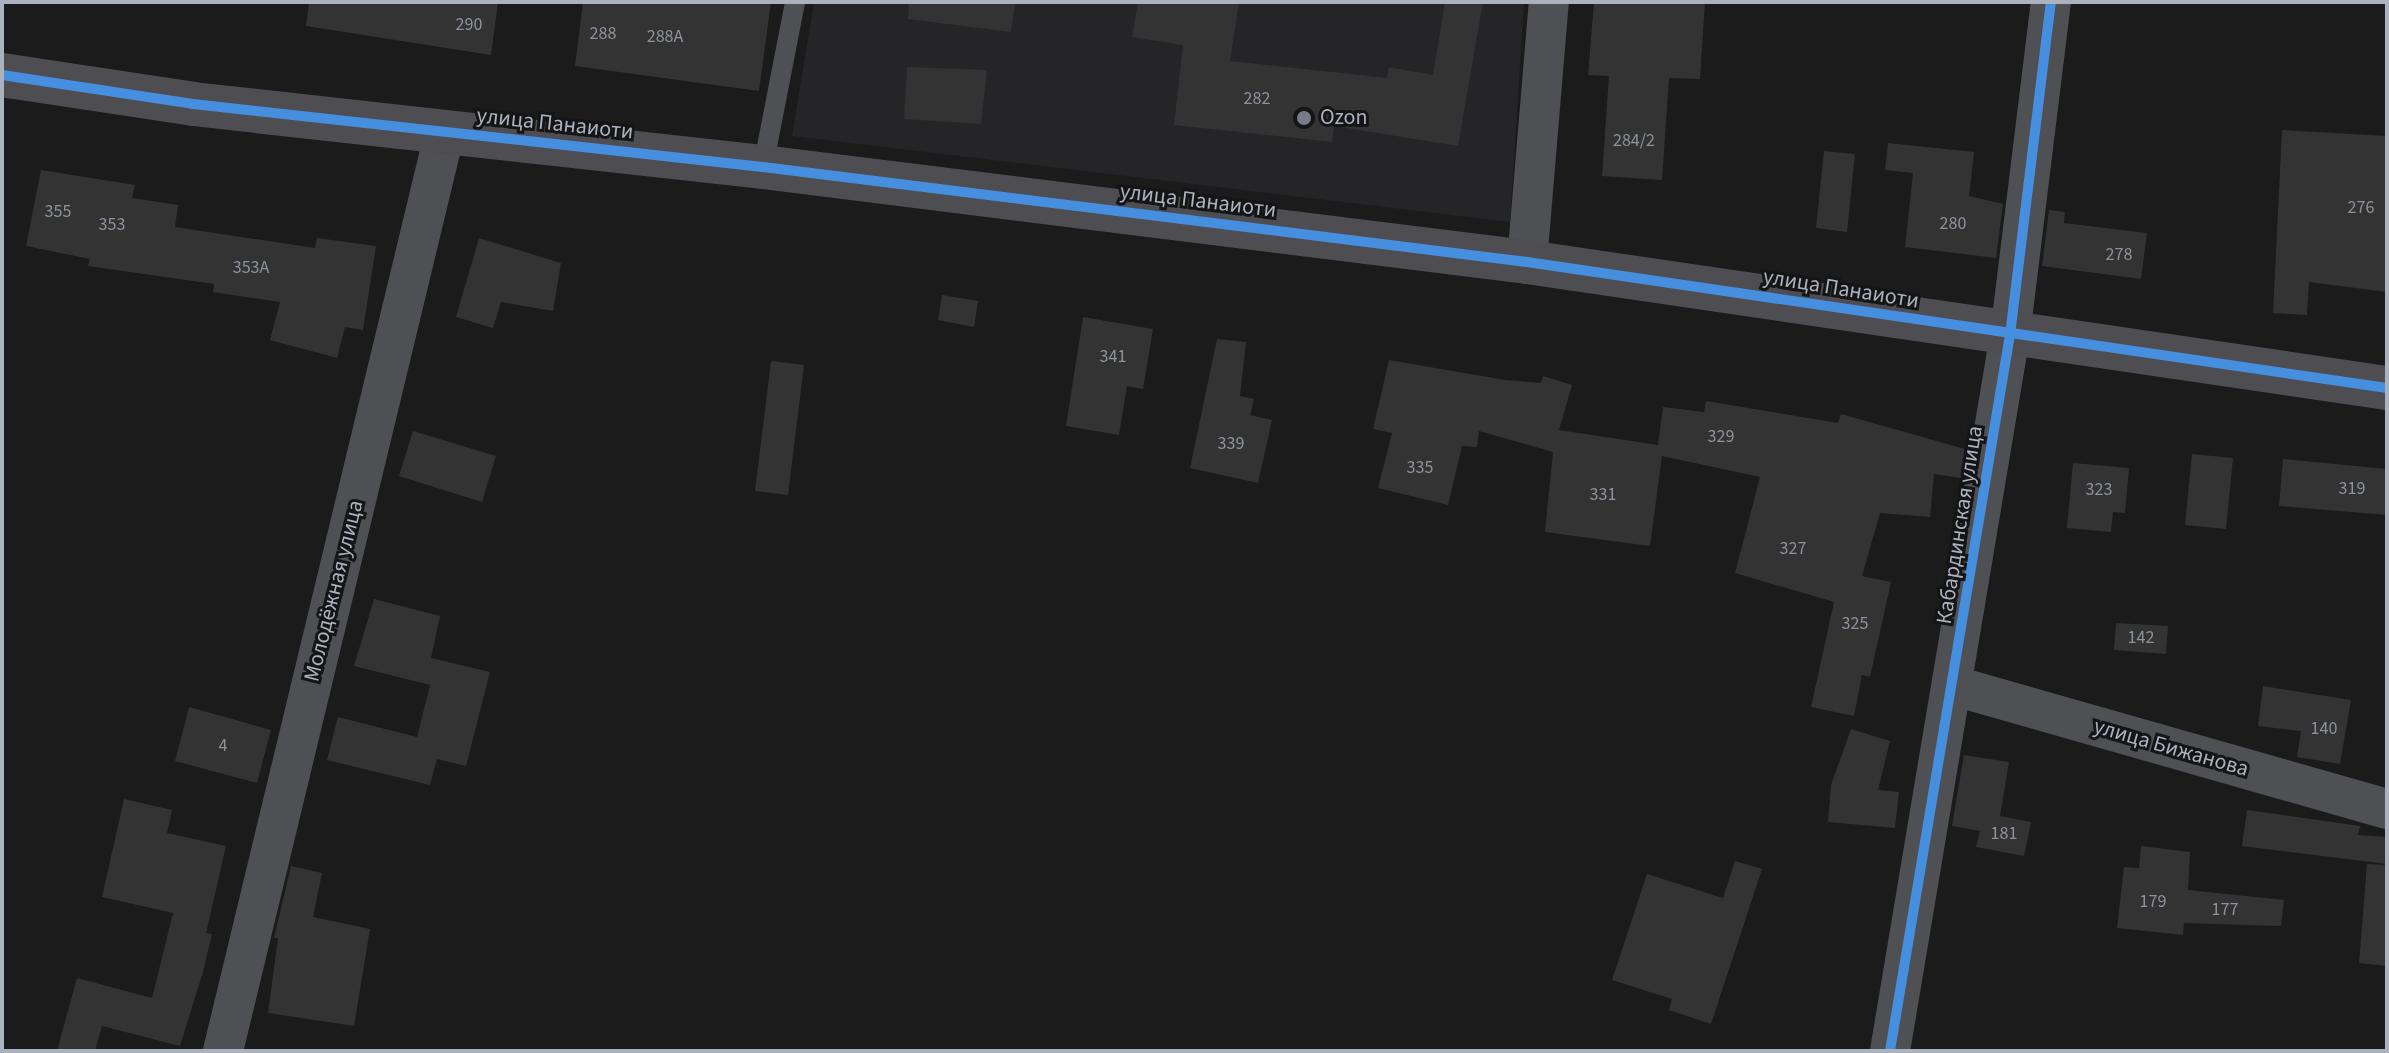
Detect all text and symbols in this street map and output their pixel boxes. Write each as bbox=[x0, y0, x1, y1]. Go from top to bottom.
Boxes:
house number: 290 bbox=[456, 14, 482, 36]
house number: 288 bbox=[590, 23, 616, 45]
house number: 288А bbox=[647, 26, 683, 48]
house number: 282 bbox=[1244, 88, 1270, 110]
street label: улица Панаиоти bbox=[475, 103, 635, 145]
place label: Ozon bbox=[1320, 105, 1368, 131]
marker: Ozon bbox=[1295, 109, 1313, 127]
house number: 284/2 bbox=[1613, 130, 1655, 152]
street label: улица Панаиоти bbox=[1118, 178, 1278, 224]
house number: 276 bbox=[2348, 197, 2374, 219]
house number: 355 bbox=[45, 201, 71, 223]
house number: 280 bbox=[1940, 213, 1966, 235]
house number: 353 bbox=[99, 214, 125, 236]
house number: 278 bbox=[2106, 244, 2132, 266]
house number: 353А bbox=[233, 257, 269, 279]
street label: улица Панаиоти bbox=[1761, 264, 1921, 314]
house number: 341 bbox=[1100, 346, 1126, 368]
street label: Кабардинская улица bbox=[1931, 424, 1989, 626]
house number: 329 bbox=[1708, 426, 1734, 448]
house number: 339 bbox=[1218, 433, 1244, 455]
house number: 335 bbox=[1407, 457, 1433, 479]
house number: 319 bbox=[2339, 478, 2365, 500]
house number: 323 bbox=[2086, 479, 2112, 501]
house number: 331 bbox=[1590, 484, 1616, 506]
street label: Молодёжная улица bbox=[299, 498, 369, 684]
house number: 327 bbox=[1780, 538, 1806, 560]
house number: 325 bbox=[1842, 613, 1868, 635]
house number: 142 bbox=[2128, 627, 2154, 649]
street label: улица Бижанова bbox=[2091, 713, 2251, 783]
house number: 140 bbox=[2311, 718, 2337, 740]
house number: 4 bbox=[219, 735, 227, 757]
house number: 181 bbox=[1991, 823, 2017, 845]
house number: 179 bbox=[2140, 891, 2166, 913]
house number: 177 bbox=[2212, 899, 2238, 921]

